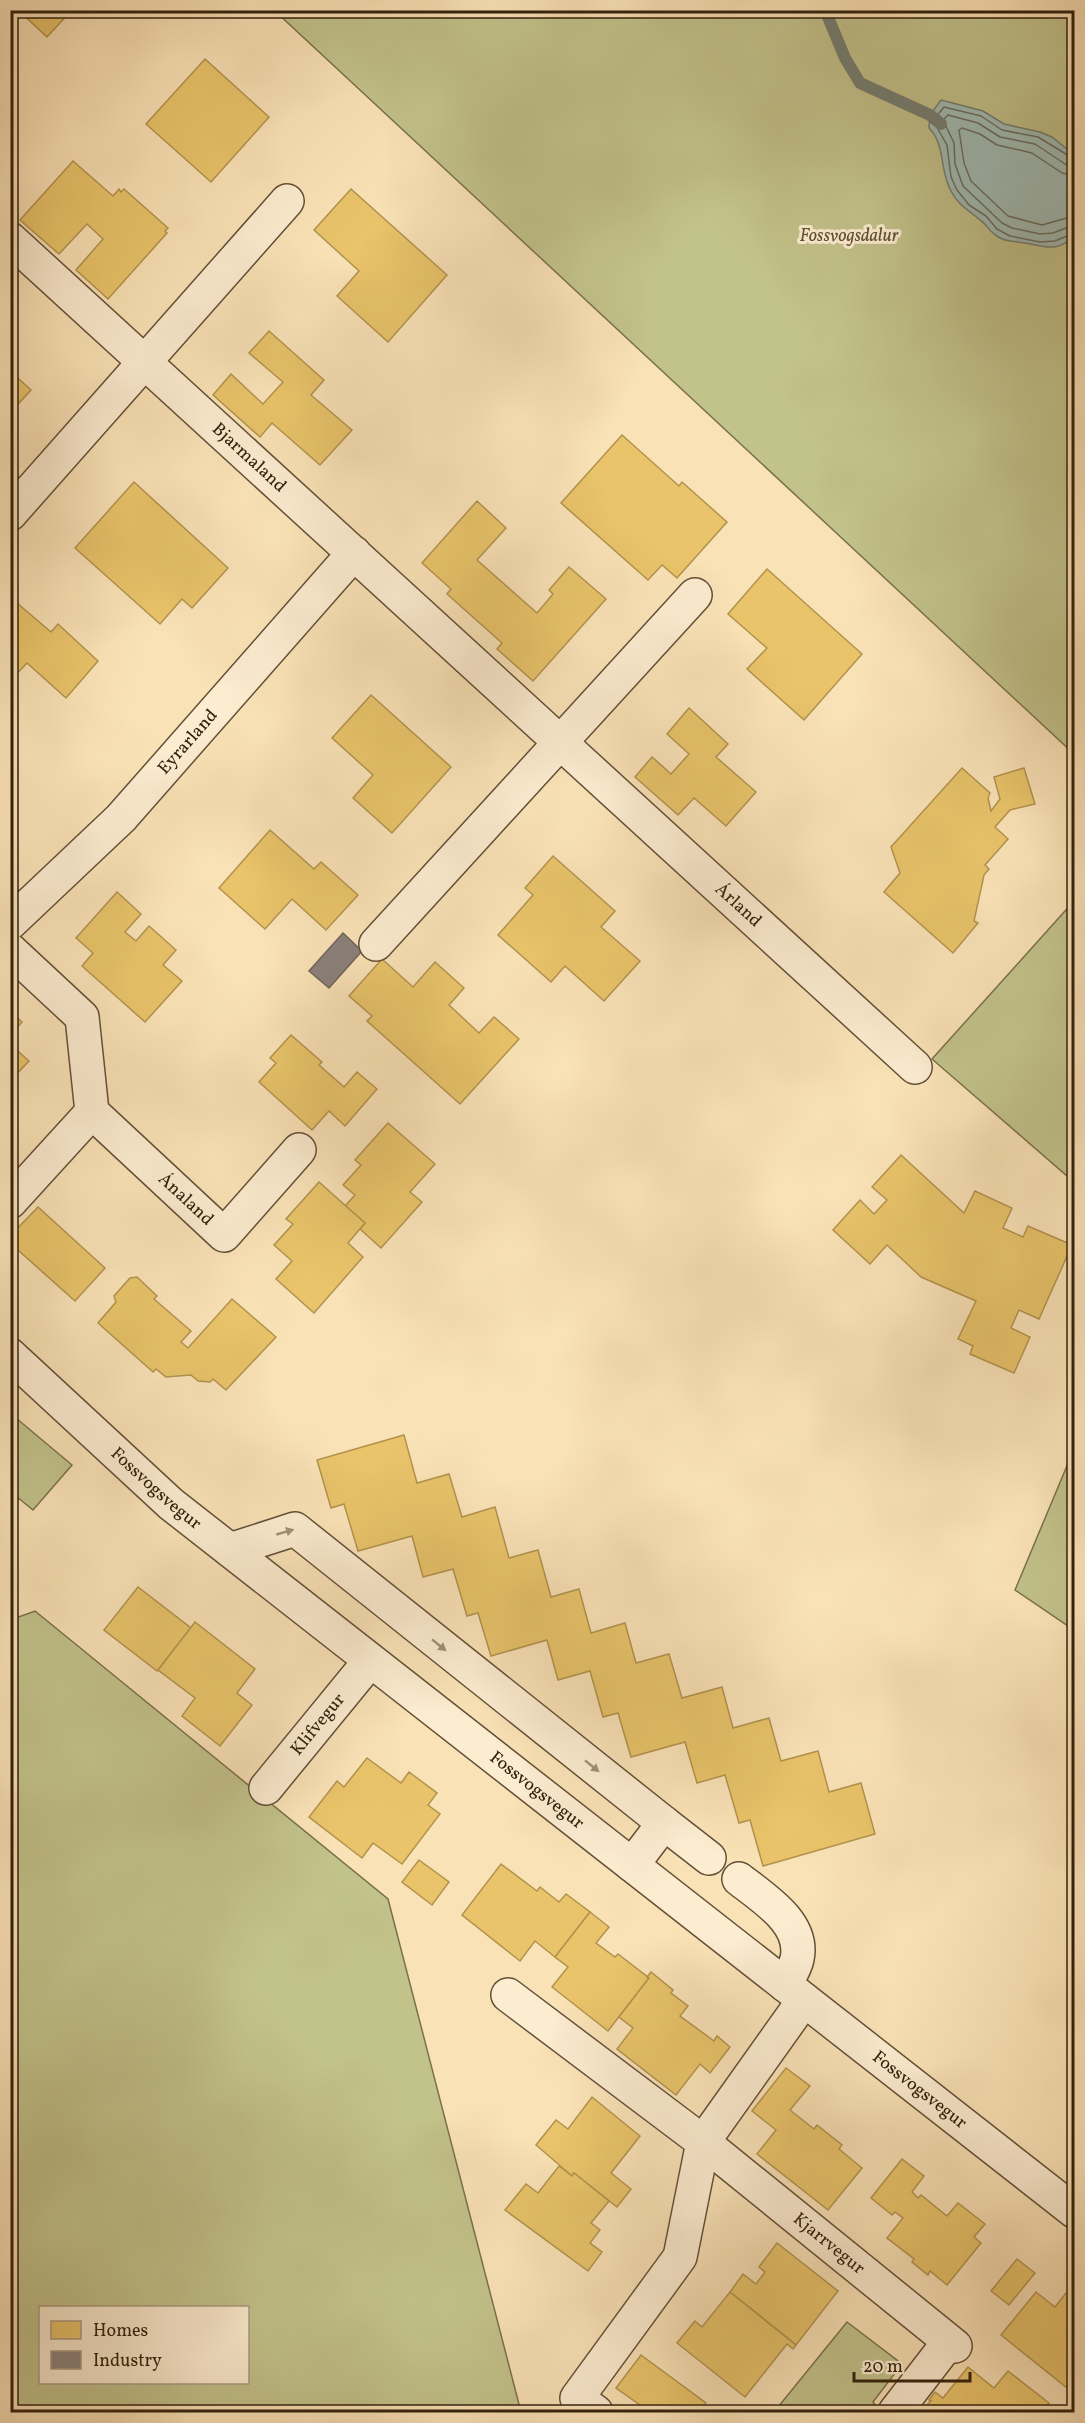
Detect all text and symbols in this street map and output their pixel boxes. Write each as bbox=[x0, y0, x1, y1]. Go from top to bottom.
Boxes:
park label: Fossvogsdalur bbox=[799, 224, 899, 249]
street label: Bjarmaland bbox=[206, 417, 292, 498]
street label: Eyrarland bbox=[152, 704, 224, 780]
street label: Árland bbox=[709, 877, 767, 933]
street label: Ánaland bbox=[152, 1167, 219, 1232]
street label: Fossvogsvegur bbox=[105, 1442, 207, 1536]
one-way arrow bbox=[276, 1527, 294, 1537]
one-way arrow bbox=[432, 1638, 447, 1650]
street label: Klifvegur bbox=[285, 1688, 351, 1761]
street label: Fossvogsvegur bbox=[484, 1745, 590, 1836]
one-way arrow bbox=[584, 1759, 599, 1772]
street label: Fossvogsvegur bbox=[867, 2045, 972, 2135]
street label: Kjarrvegur bbox=[787, 2207, 870, 2281]
legend bbox=[39, 2306, 249, 2384]
text: Homes bbox=[93, 2319, 148, 2344]
scale bar bbox=[854, 2345, 970, 2383]
text: Industry bbox=[93, 2349, 162, 2374]
text: 20 m bbox=[863, 2355, 903, 2380]

